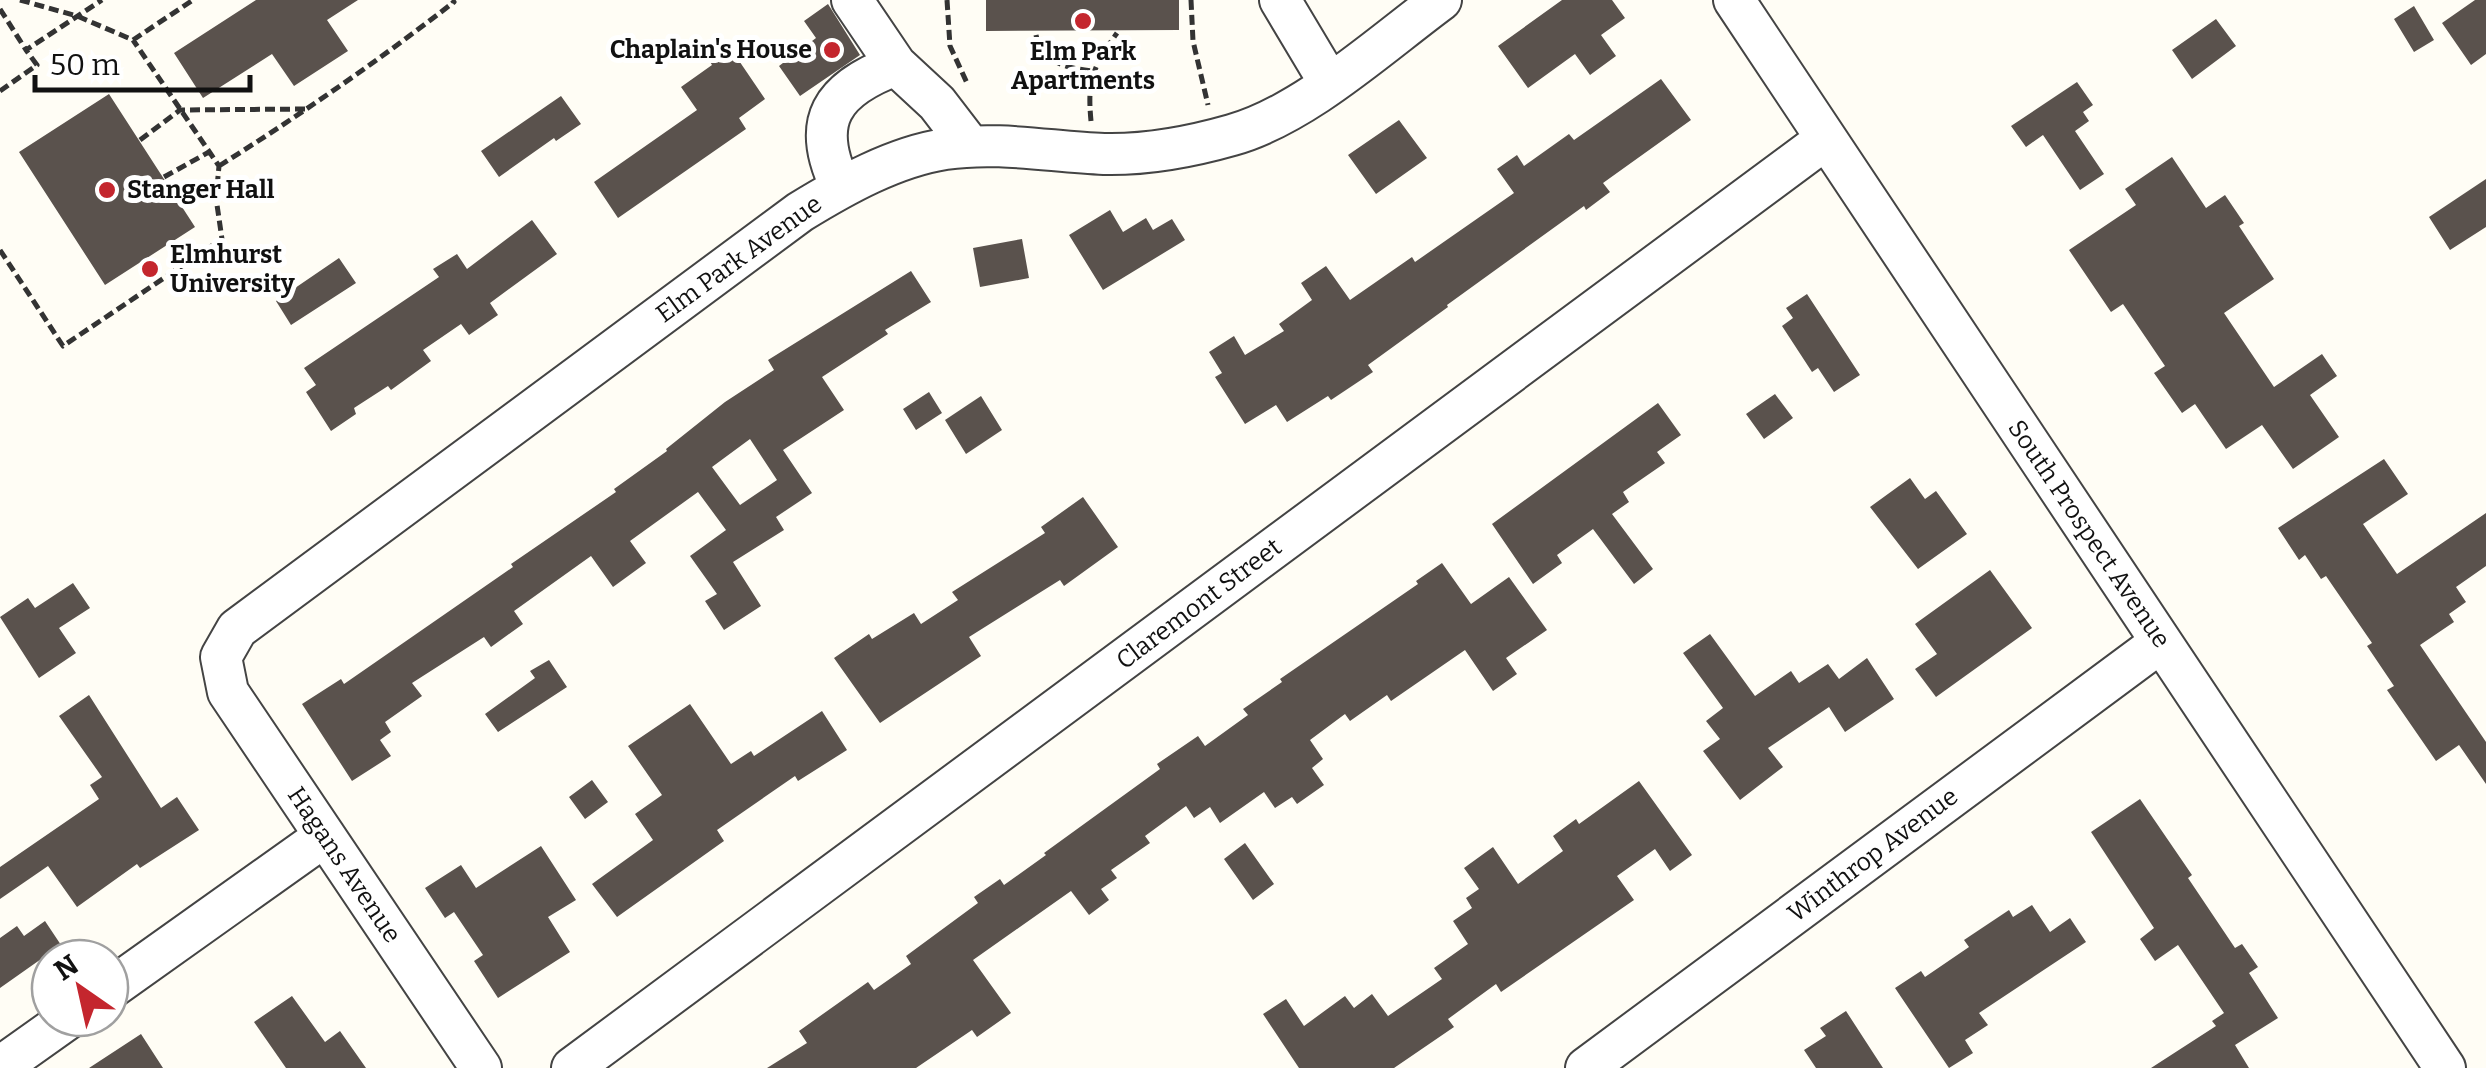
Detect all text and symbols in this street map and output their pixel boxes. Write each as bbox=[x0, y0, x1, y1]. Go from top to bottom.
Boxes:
marker: Elm Park Apartments bbox=[1072, 10, 1094, 32]
scale bar bbox=[35, 30, 250, 92]
place label: Chaplain's House bbox=[610, 35, 812, 65]
place label: Elm Park Apartments bbox=[1011, 37, 1155, 96]
marker: Chaplain's House bbox=[821, 39, 843, 61]
text: 50 m bbox=[50, 47, 120, 83]
place label: Stanger Hall bbox=[127, 175, 275, 205]
marker: Stanger Hall bbox=[96, 179, 118, 201]
street label: Elm Park Avenue bbox=[650, 189, 828, 329]
place label: Elmhurst University bbox=[170, 240, 295, 299]
marker: Elmhurst University bbox=[139, 258, 161, 280]
street label: South Prospect Avenue bbox=[2002, 414, 2176, 654]
street label: Claremont Street bbox=[1111, 532, 1287, 676]
street label: Winthrop Avenue bbox=[1782, 781, 1964, 929]
street label: Hagans Avenue bbox=[281, 782, 407, 948]
north arrow bbox=[30, 938, 130, 1038]
text: N bbox=[48, 948, 84, 987]

